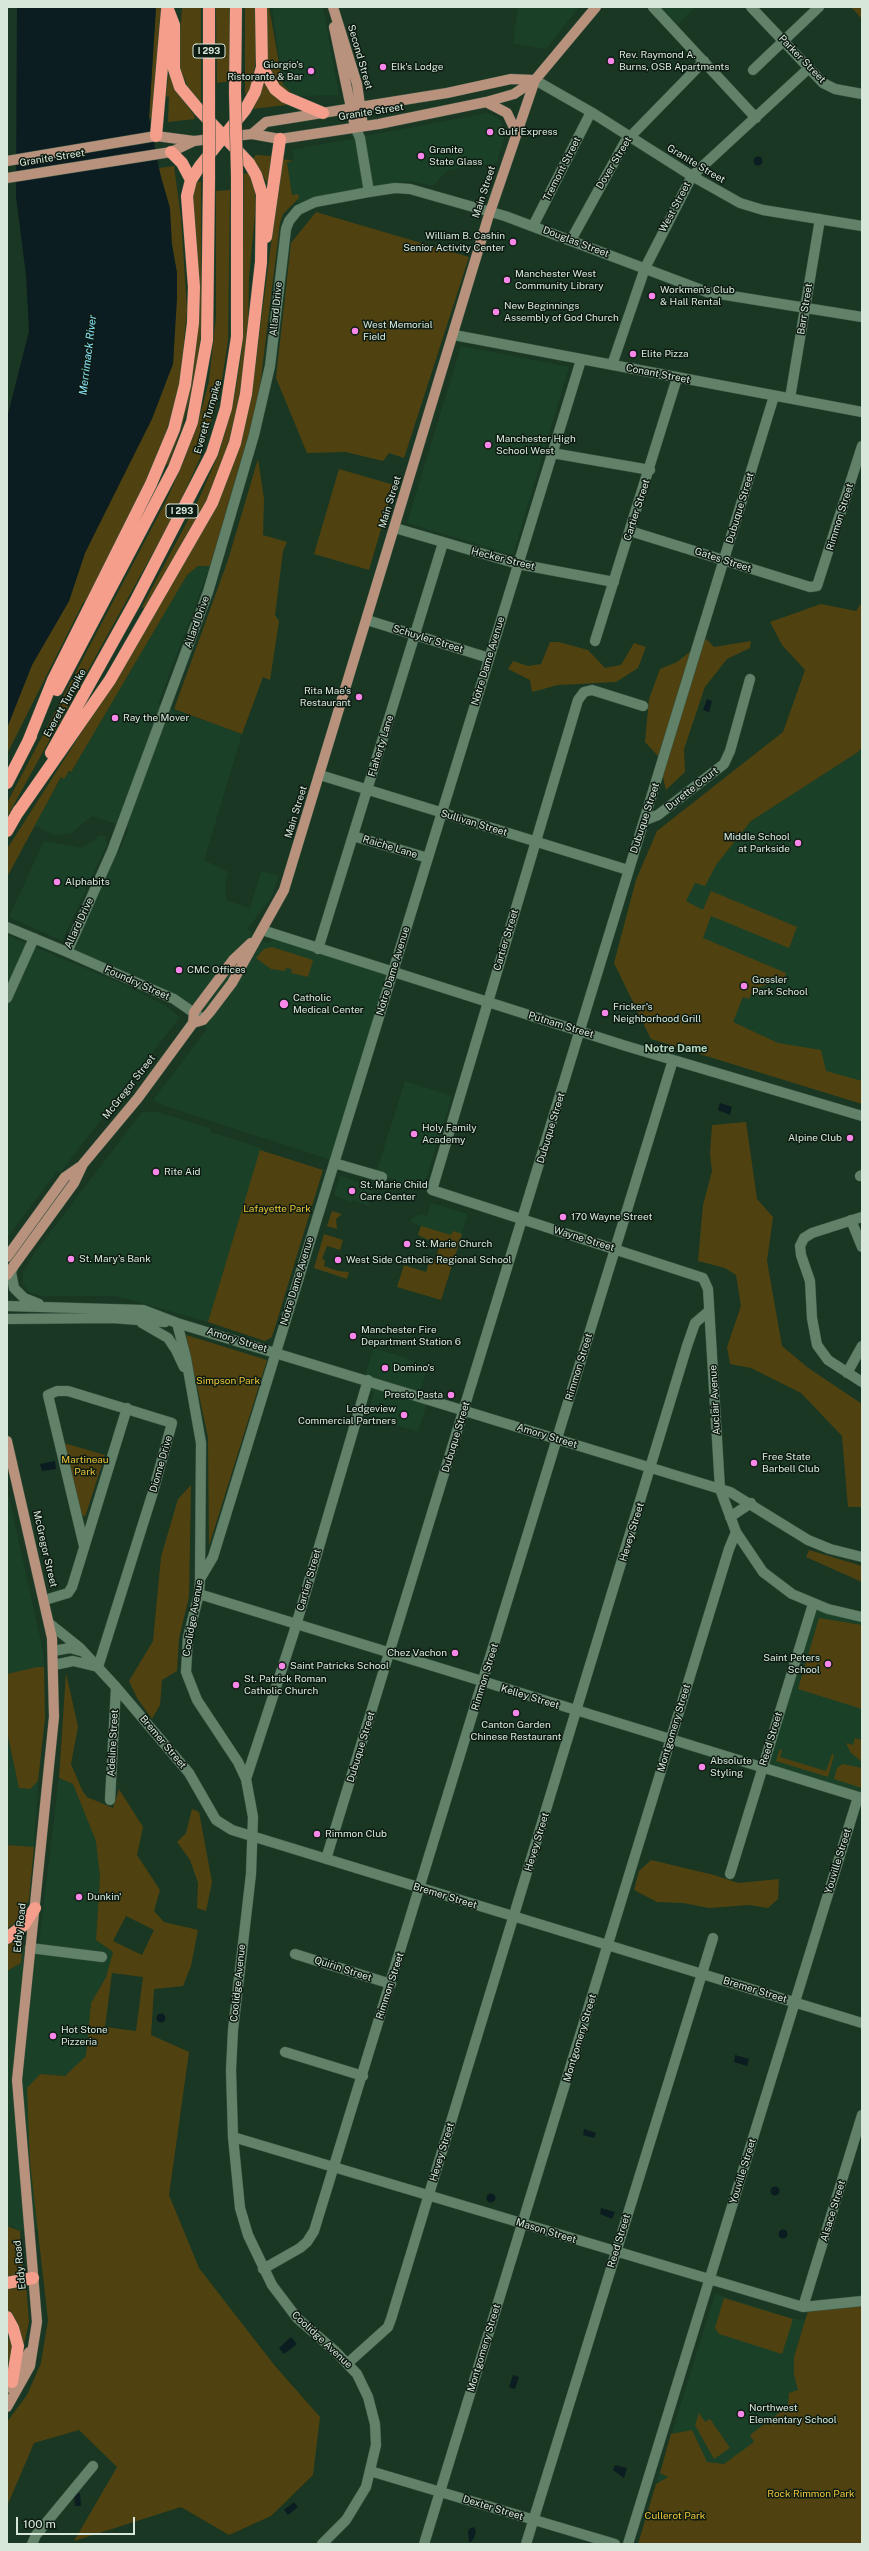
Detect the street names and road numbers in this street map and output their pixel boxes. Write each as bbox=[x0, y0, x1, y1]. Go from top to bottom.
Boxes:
street label: Second Street bbox=[345, 23, 375, 91]
street label: Parker Street bbox=[776, 32, 828, 86]
road number: I 293 bbox=[193, 44, 225, 58]
street label: Granite Street bbox=[338, 101, 404, 123]
street label: Tremont Street bbox=[541, 135, 583, 203]
street label: Dover Street bbox=[594, 135, 634, 191]
street label: Granite Street bbox=[665, 142, 727, 186]
street label: Granite Street bbox=[19, 147, 85, 169]
street label: Main Street bbox=[470, 164, 498, 220]
street label: West Street bbox=[657, 180, 693, 234]
street label: Douglas Street bbox=[541, 224, 611, 260]
street label: Allard Drive bbox=[267, 281, 285, 337]
street label: Barr Street bbox=[795, 283, 815, 335]
street label: Conant Street bbox=[625, 362, 691, 386]
street label: Everett Turnpike bbox=[192, 379, 224, 455]
street label: Dubuque Street bbox=[723, 471, 757, 545]
street label: Main Street bbox=[376, 474, 404, 530]
street label: Cartier Street bbox=[621, 478, 653, 542]
street label: Rimmon Street bbox=[824, 482, 856, 552]
road number: I 293 bbox=[166, 504, 198, 518]
street label: Hecker Street bbox=[470, 545, 536, 573]
street label: Gates Street bbox=[693, 545, 753, 575]
street label: Allard Drive bbox=[182, 594, 212, 650]
street label: Notre Dame Avenue bbox=[469, 615, 507, 707]
street label: Schuyler Street bbox=[391, 623, 465, 655]
street label: Everett Turnpike bbox=[41, 667, 89, 739]
street label: Flaherty Lane bbox=[366, 714, 396, 778]
street label: Durette Court bbox=[663, 765, 721, 813]
street label: Dubuque Street bbox=[628, 781, 662, 855]
street label: Main Street bbox=[282, 784, 310, 840]
street label: Sullivan Street bbox=[439, 807, 509, 839]
street label: Raiche Lane bbox=[361, 833, 419, 861]
street label: Allard Drive bbox=[62, 896, 96, 950]
street label: Cartier Street bbox=[491, 908, 521, 972]
street label: Notre Dame Avenue bbox=[374, 925, 412, 1017]
street label: Foundry Street bbox=[103, 963, 171, 1003]
street label: Putnam Street bbox=[527, 1009, 595, 1041]
street label: McGregor Street bbox=[100, 1052, 158, 1122]
street label: Dubuque Street bbox=[534, 1091, 568, 1165]
street label: Wayne Street bbox=[552, 1224, 616, 1254]
street label: Notre Dame Avenue bbox=[278, 1235, 316, 1327]
street label: Amory Street bbox=[205, 1325, 269, 1355]
street label: Rimmon Street bbox=[563, 1332, 595, 1402]
street label: Auclair Avenue bbox=[707, 1365, 723, 1435]
street label: Dubuque Street bbox=[439, 1400, 473, 1474]
street label: Amory Street bbox=[515, 1421, 579, 1451]
street label: Dionne Drive bbox=[147, 1434, 175, 1494]
street label: Hevey Street bbox=[617, 1501, 647, 1563]
street label: McGregor Street bbox=[30, 1510, 60, 1588]
street label: Cartier Street bbox=[294, 1548, 324, 1612]
street label: Coolidge Avenue bbox=[180, 1579, 206, 1657]
street label: Rimmon Street bbox=[469, 1642, 501, 1712]
street label: Kelley Street bbox=[499, 1682, 561, 1712]
street label: Montgomery Street bbox=[655, 1683, 693, 1773]
street label: Adeline Street bbox=[105, 1709, 121, 1777]
street label: Dubuque Street bbox=[344, 1710, 378, 1784]
street label: Reed Street bbox=[757, 1711, 785, 1767]
street label: Bremer Street bbox=[137, 1713, 189, 1771]
street label: Hevey Street bbox=[522, 1811, 552, 1873]
street label: Youville Street bbox=[822, 1827, 854, 1895]
street label: Bremer Street bbox=[412, 1881, 478, 1911]
street label: Eddy Road bbox=[11, 1903, 29, 1953]
street label: Coolidge Avenue bbox=[228, 1944, 248, 2022]
street label: Rimmon Street bbox=[374, 1951, 406, 2021]
street label: Quirin Street bbox=[313, 1954, 373, 1984]
street label: Bremer Street bbox=[722, 1975, 788, 2005]
street label: Montgomery Street bbox=[561, 1993, 599, 2083]
street label: Hevey Street bbox=[427, 2121, 457, 2183]
street label: Youville Street bbox=[727, 2137, 759, 2205]
street label: Alsace Street bbox=[818, 2179, 848, 2243]
street label: Reed Street bbox=[605, 2213, 633, 2269]
street label: Mason Street bbox=[514, 2216, 578, 2246]
street label: Eddy Road bbox=[11, 2240, 29, 2290]
street label: Montgomery Street bbox=[465, 2303, 503, 2393]
street label: Coolidge Avenue bbox=[289, 2309, 355, 2371]
street label: Dexter Street bbox=[461, 2493, 525, 2523]

